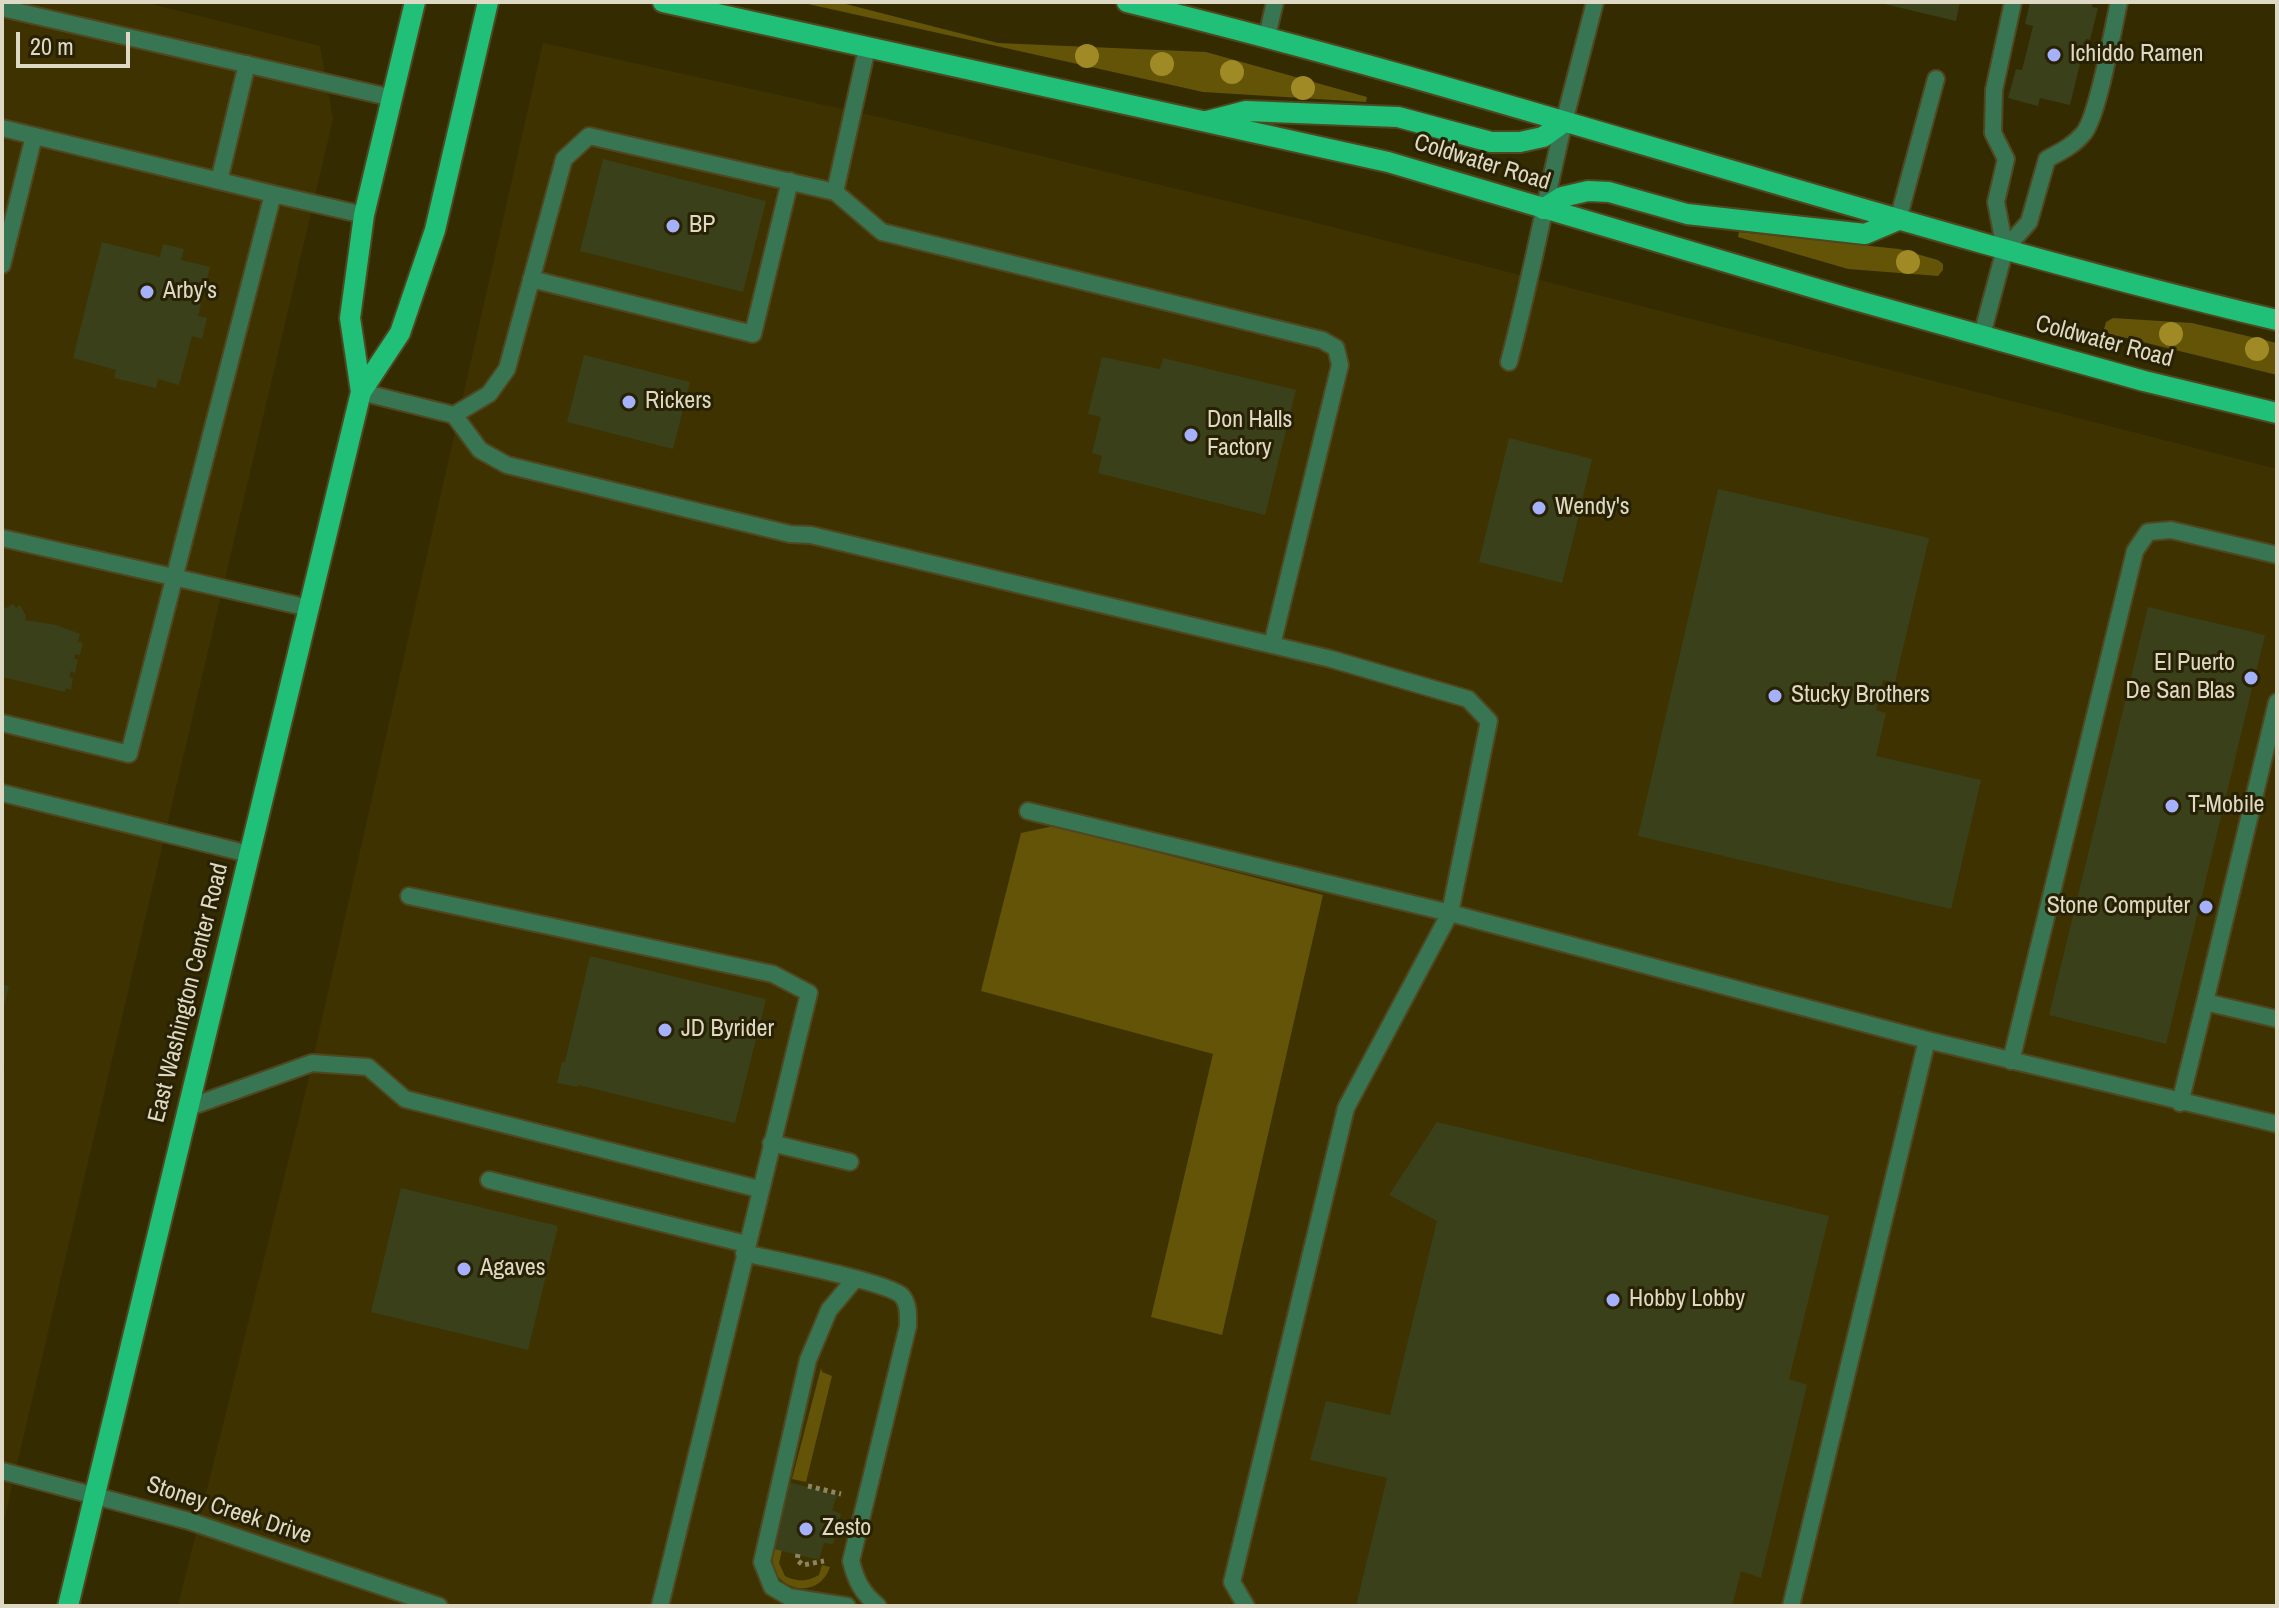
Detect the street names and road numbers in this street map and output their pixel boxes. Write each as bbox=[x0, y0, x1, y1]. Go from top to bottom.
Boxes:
street label: Coldwater Road bbox=[1410, 129, 1554, 197]
street label: Coldwater Road bbox=[2032, 310, 2176, 374]
street label: East Washington Center Road bbox=[143, 860, 235, 1126]
street label: Stoney Creek Drive bbox=[143, 1471, 315, 1551]

